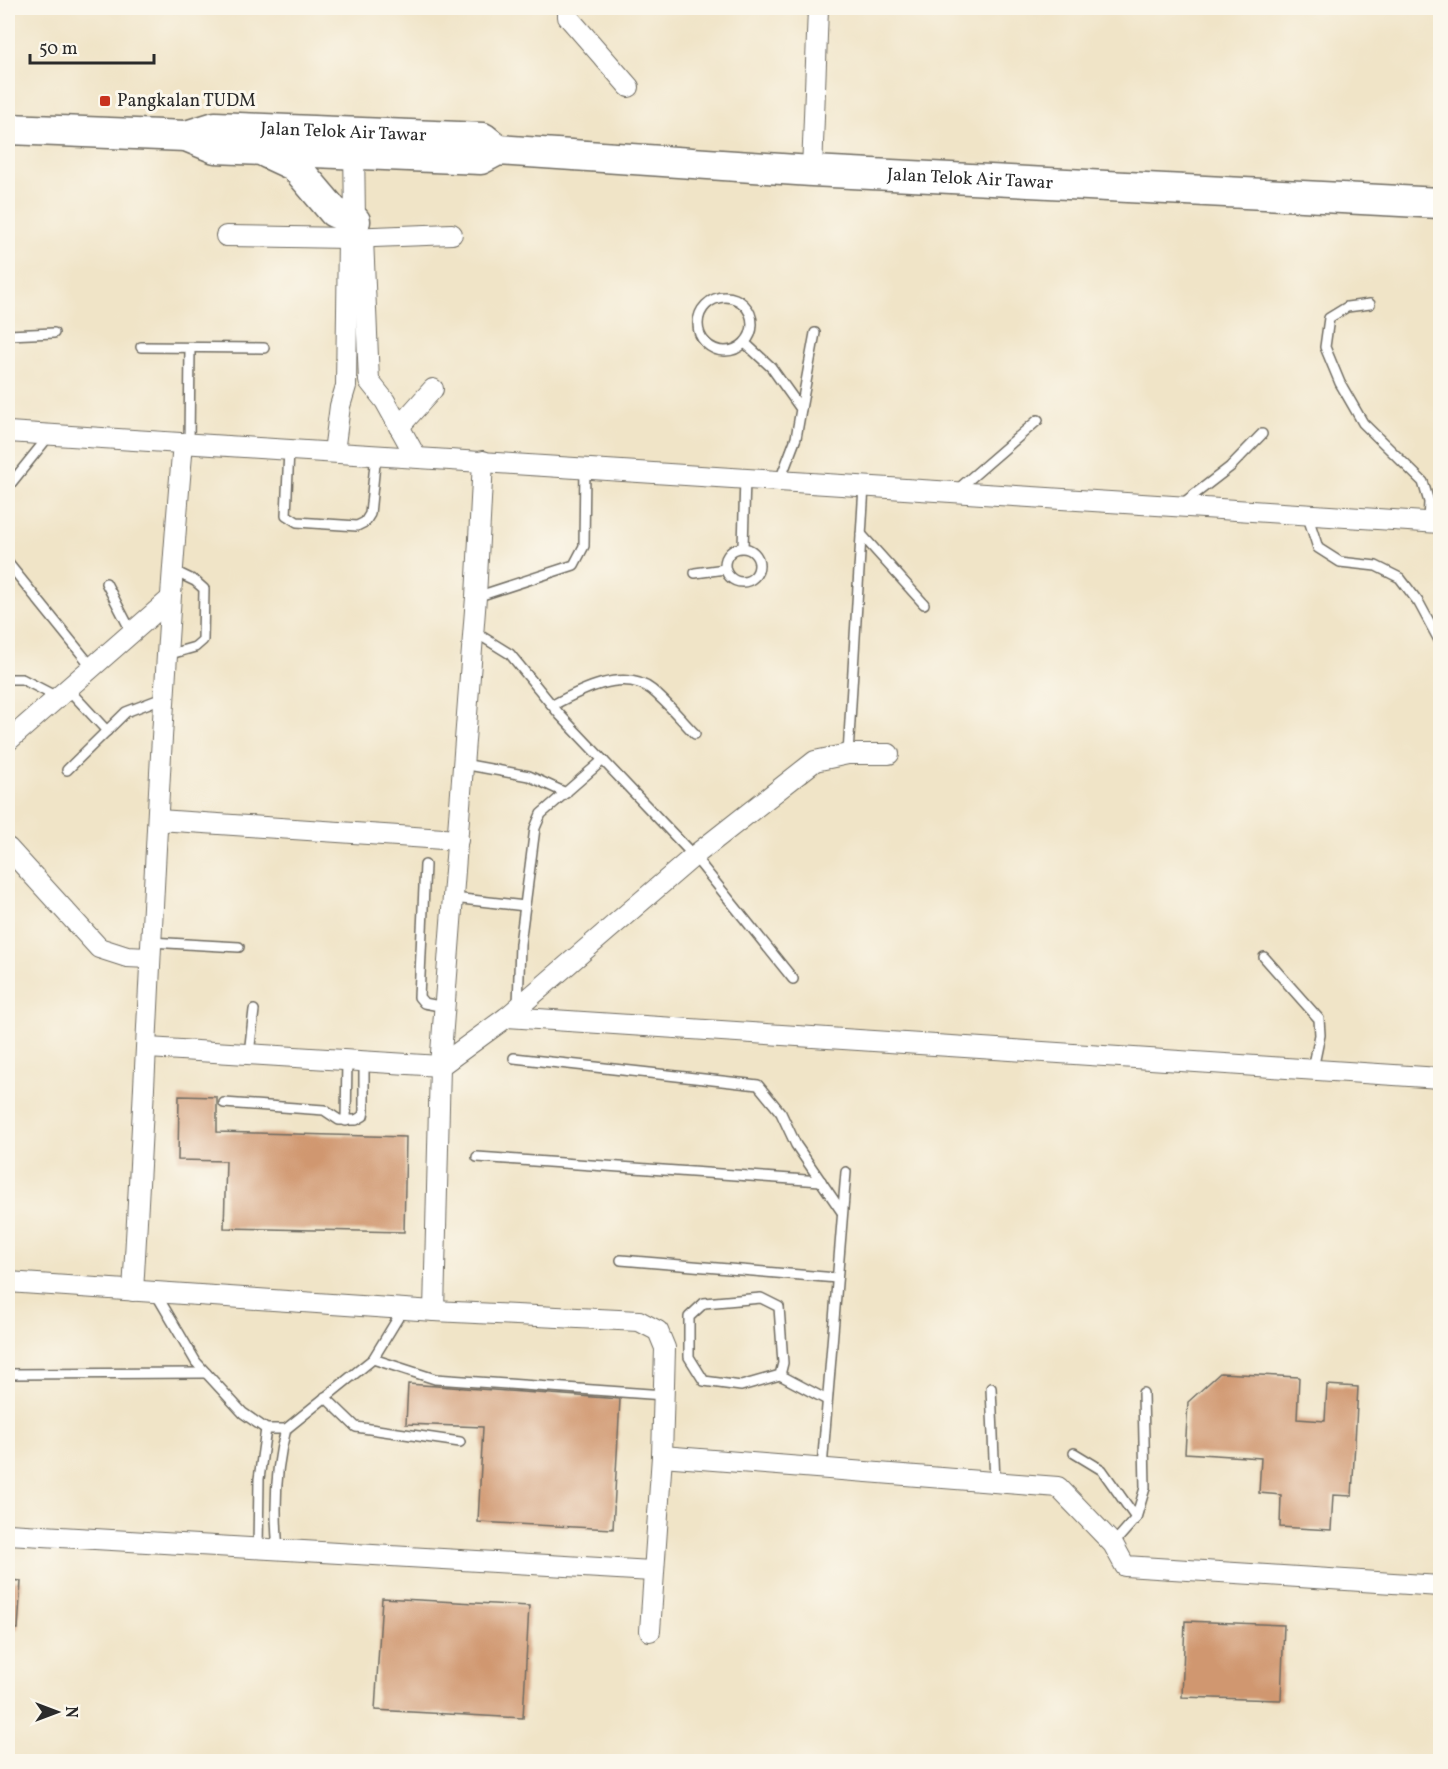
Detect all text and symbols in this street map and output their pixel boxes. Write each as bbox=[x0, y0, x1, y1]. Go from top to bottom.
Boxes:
scale bar bbox=[30, 27, 154, 65]
text: 50 m bbox=[39, 37, 78, 62]
place label: Pangkalan TUDM bbox=[117, 89, 256, 114]
marker: Pangkalan TUDM bbox=[98, 94, 112, 108]
street label: Jalan Telok Air Tawar bbox=[260, 116, 428, 148]
street label: Jalan Telok Air Tawar bbox=[886, 162, 1054, 196]
north arrow bbox=[27, 1682, 87, 1742]
text: N bbox=[59, 1706, 81, 1718]

